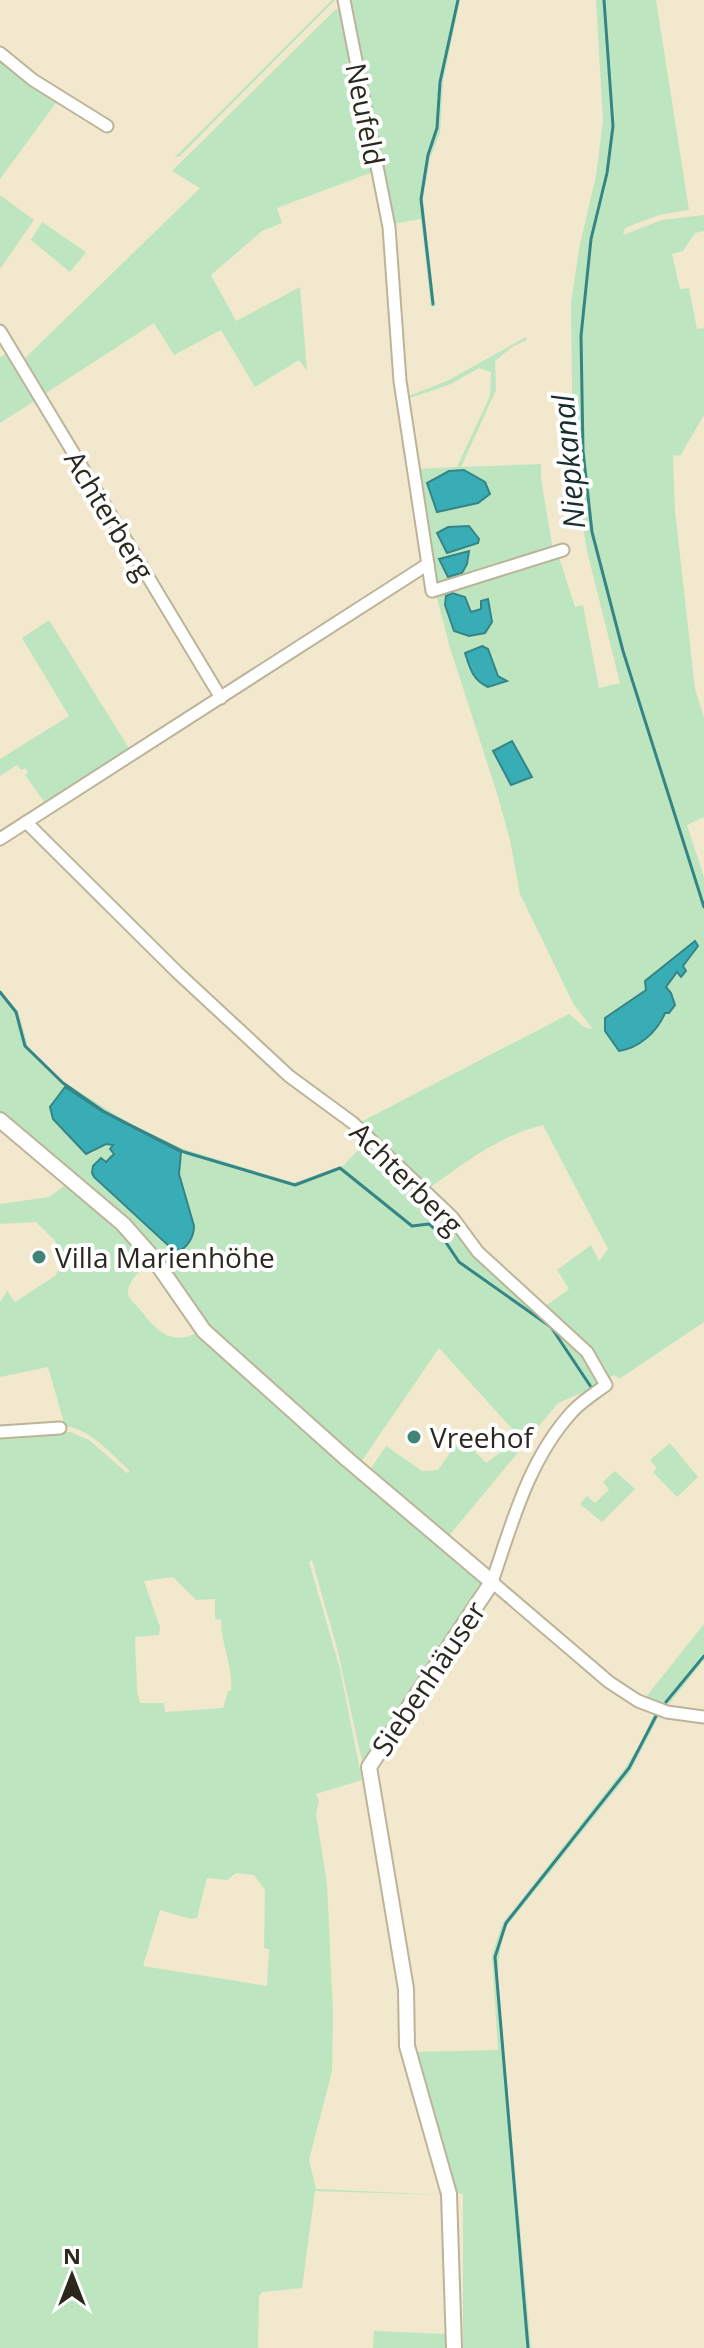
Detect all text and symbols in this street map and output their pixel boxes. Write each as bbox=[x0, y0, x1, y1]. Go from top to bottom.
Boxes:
street label: Neufeld bbox=[337, 60, 395, 168]
water label: Niepkanal bbox=[542, 392, 594, 531]
street label: Achterberg bbox=[56, 443, 164, 587]
street label: Achterberg bbox=[342, 1113, 472, 1243]
place label: Villa Marienhöhe bbox=[55, 1238, 275, 1276]
marker: Villa Marienhöhe bbox=[30, 1248, 48, 1266]
place label: Vreehof bbox=[430, 1418, 535, 1456]
marker: Vreehof bbox=[405, 1428, 423, 1446]
street label: Siebenhäuser bbox=[362, 1593, 494, 1763]
north arrow bbox=[32, 2236, 112, 2316]
text: N bbox=[63, 2240, 81, 2270]

